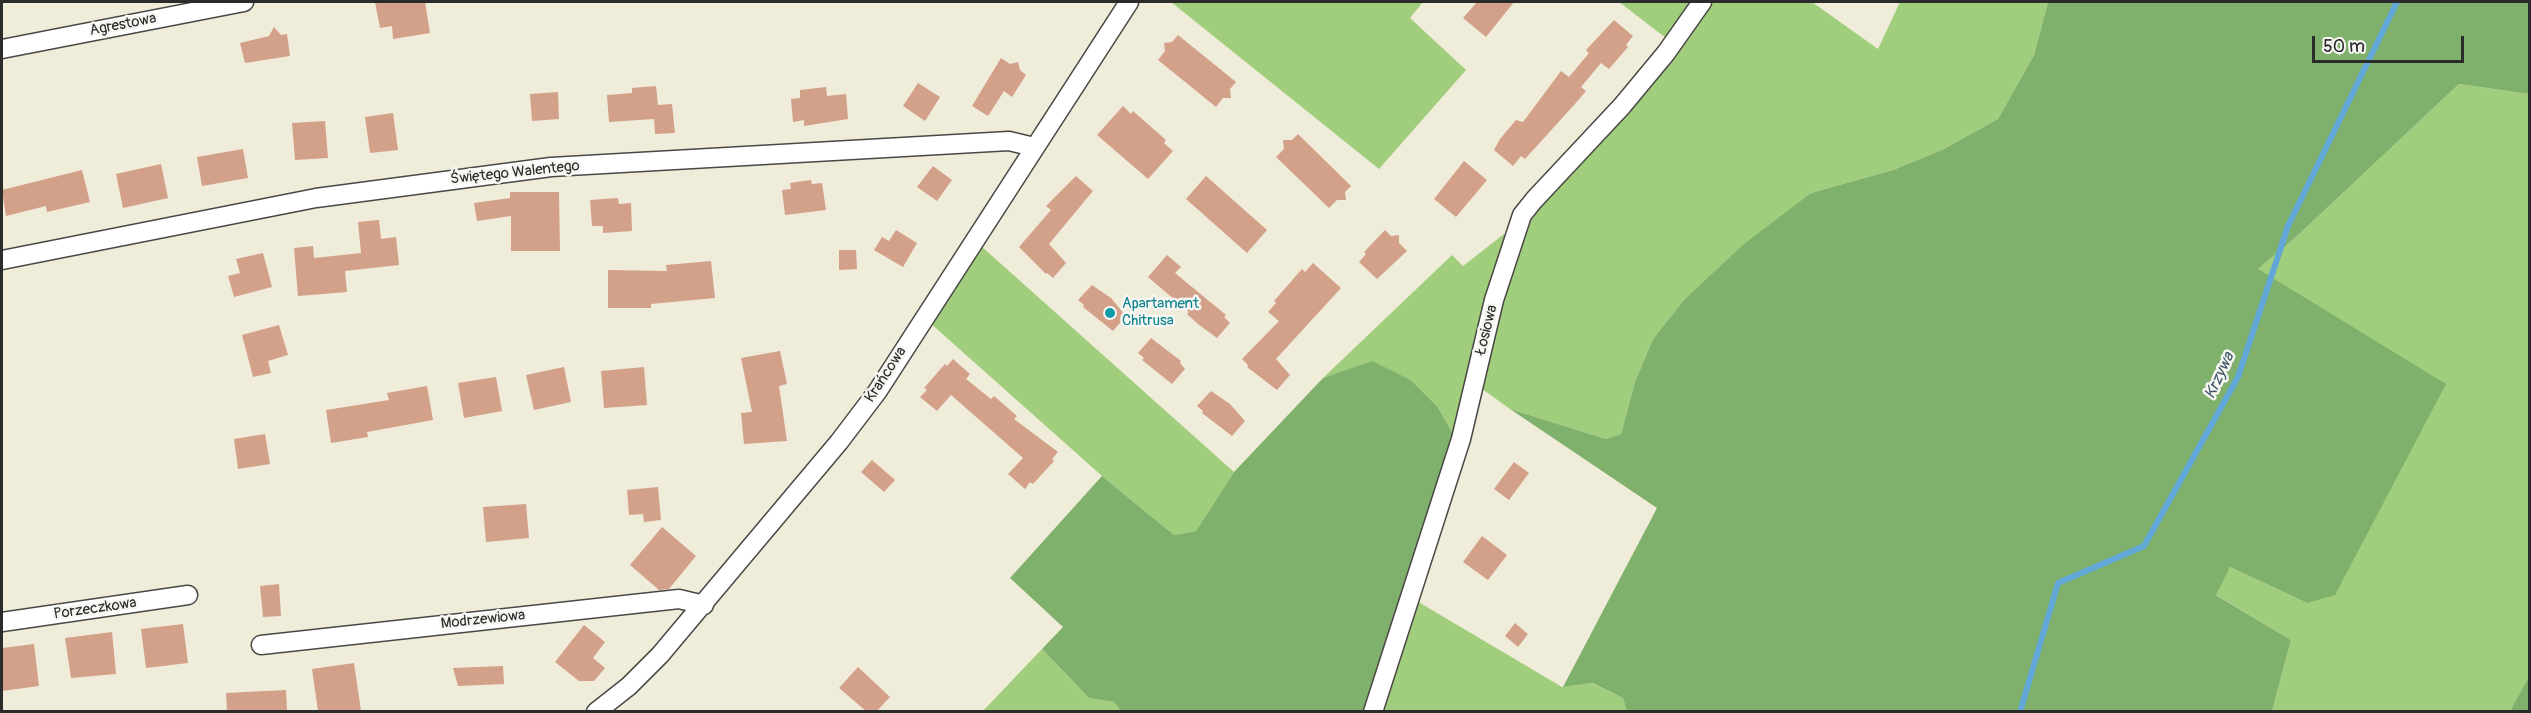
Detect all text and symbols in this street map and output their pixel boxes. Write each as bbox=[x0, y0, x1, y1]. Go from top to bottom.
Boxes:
street label: Agrestowa bbox=[88, 10, 158, 40]
scale bar bbox=[2315, 24, 2466, 62]
text: 50 m bbox=[2323, 35, 2365, 58]
street label: Świętego Walentego bbox=[450, 157, 580, 189]
place label: Apartament Chitrusa bbox=[1122, 295, 1199, 330]
street label: Łosiowa bbox=[1472, 303, 1502, 357]
marker: Apartament Chitrusa bbox=[1103, 306, 1117, 320]
street label: Krańcowa bbox=[861, 344, 911, 406]
water label: Krzywa bbox=[2201, 350, 2239, 402]
street label: Porzeczkowa bbox=[52, 594, 138, 624]
street label: Modrzewiowa bbox=[440, 607, 526, 633]

